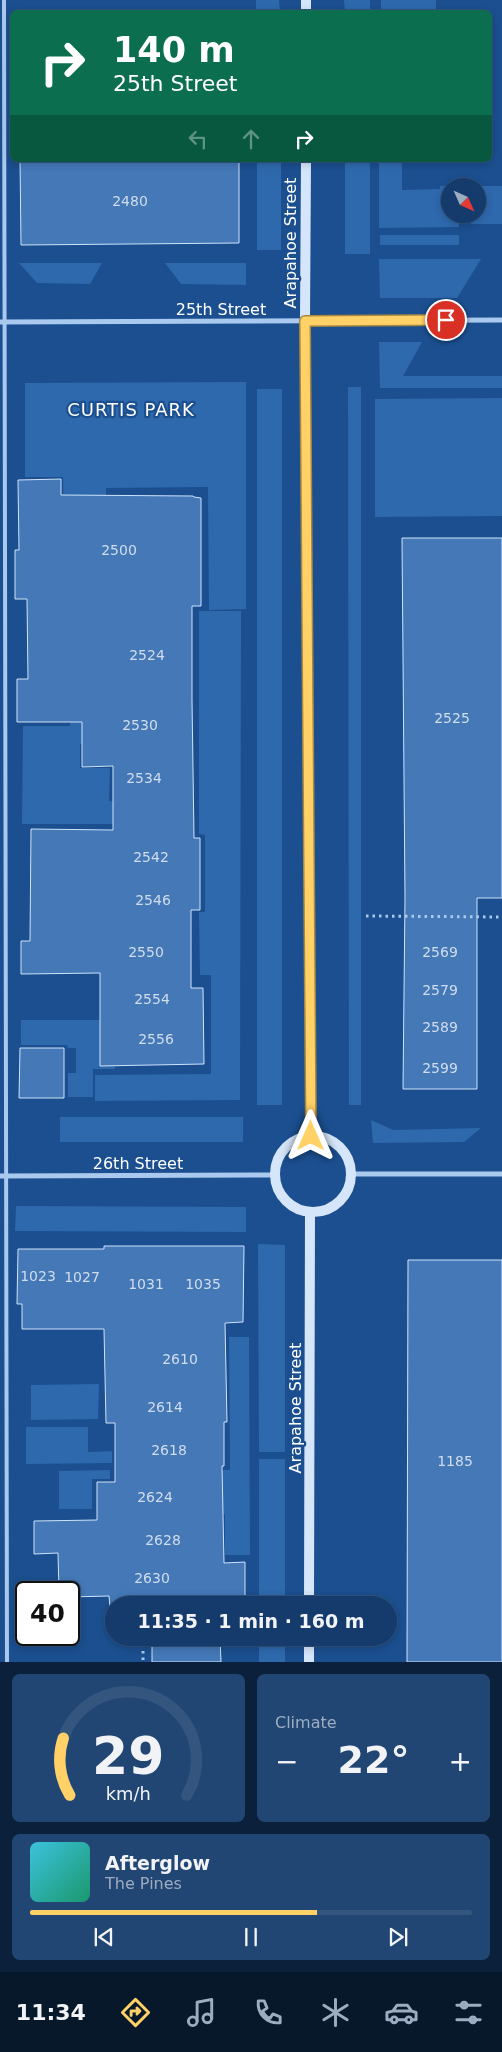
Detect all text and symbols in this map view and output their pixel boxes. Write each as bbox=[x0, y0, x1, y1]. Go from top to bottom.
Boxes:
icon: right bbox=[30, 30, 95, 95]
text: 140 m bbox=[113, 30, 235, 70]
text: 25th Street bbox=[113, 71, 237, 96]
icon: left bbox=[184, 125, 212, 153]
icon: ahead bbox=[237, 125, 265, 153]
icon: right bbox=[290, 125, 318, 153]
street label: Arapahoe Street bbox=[281, 178, 300, 308]
north arrow bbox=[441, 178, 486, 222]
map controls bbox=[441, 178, 486, 223]
house number: 2480 bbox=[112, 193, 148, 209]
pin bbox=[425, 299, 467, 341]
street label: 25th Street bbox=[176, 300, 266, 319]
icon: arrive bbox=[432, 306, 460, 334]
district label: CURTIS PARK bbox=[67, 399, 195, 420]
house number: 2500 bbox=[101, 542, 137, 558]
house number: 2524 bbox=[129, 647, 165, 663]
house number: 2525 bbox=[434, 710, 470, 726]
house number: 2530 bbox=[122, 717, 158, 733]
house number: 2534 bbox=[126, 770, 162, 786]
house number: 2542 bbox=[133, 849, 169, 865]
house number: 2546 bbox=[135, 892, 171, 908]
house number: 2550 bbox=[128, 944, 164, 960]
house number: 2569 bbox=[422, 944, 458, 960]
house number: 2579 bbox=[422, 982, 458, 998]
house number: 2554 bbox=[134, 991, 170, 1007]
house number: 2589 bbox=[422, 1019, 458, 1035]
house number: 2556 bbox=[138, 1031, 174, 1047]
house number: 2599 bbox=[422, 1060, 458, 1076]
position arrow bbox=[284, 1109, 336, 1161]
street label: 26th Street bbox=[93, 1154, 183, 1173]
house number: 1023 bbox=[20, 1268, 56, 1284]
house number: 1027 bbox=[64, 1269, 100, 1285]
house number: 1031 bbox=[128, 1276, 164, 1292]
house number: 1035 bbox=[185, 1276, 221, 1292]
street label: Arapahoe Street bbox=[286, 1343, 305, 1473]
house number: 2610 bbox=[162, 1351, 198, 1367]
house number: 2614 bbox=[147, 1399, 183, 1415]
house number: 2618 bbox=[151, 1442, 187, 1458]
house number: 1185 bbox=[437, 1453, 473, 1469]
house number: 2624 bbox=[137, 1489, 173, 1505]
house number: 2628 bbox=[145, 1532, 181, 1548]
house number: 2630 bbox=[134, 1570, 170, 1586]
speed limit sign: 40 bbox=[15, 1581, 80, 1646]
text: 11:35 · 1 min · 160 m bbox=[137, 1610, 365, 1632]
text: Climate bbox=[275, 1713, 337, 1732]
text: 29 bbox=[92, 1726, 165, 1786]
text: 22° bbox=[338, 1738, 409, 1782]
text: − bbox=[275, 1745, 298, 1778]
text: + bbox=[449, 1745, 472, 1778]
text: km/h bbox=[106, 1783, 151, 1804]
text: Afterglow bbox=[105, 1852, 210, 1874]
text: The Pines bbox=[105, 1874, 182, 1893]
icon: previous bbox=[90, 1923, 118, 1951]
icon: pause bbox=[237, 1923, 265, 1951]
icon: next bbox=[384, 1923, 412, 1951]
icon: directions bbox=[118, 1995, 153, 2030]
icon: music bbox=[184, 1995, 219, 2030]
icon: phone bbox=[251, 1995, 286, 2030]
icon: climate bbox=[318, 1995, 353, 2030]
icon: car bbox=[384, 1995, 419, 2030]
icon: filters bbox=[451, 1995, 486, 2030]
text: 11:34 bbox=[16, 2000, 86, 2025]

